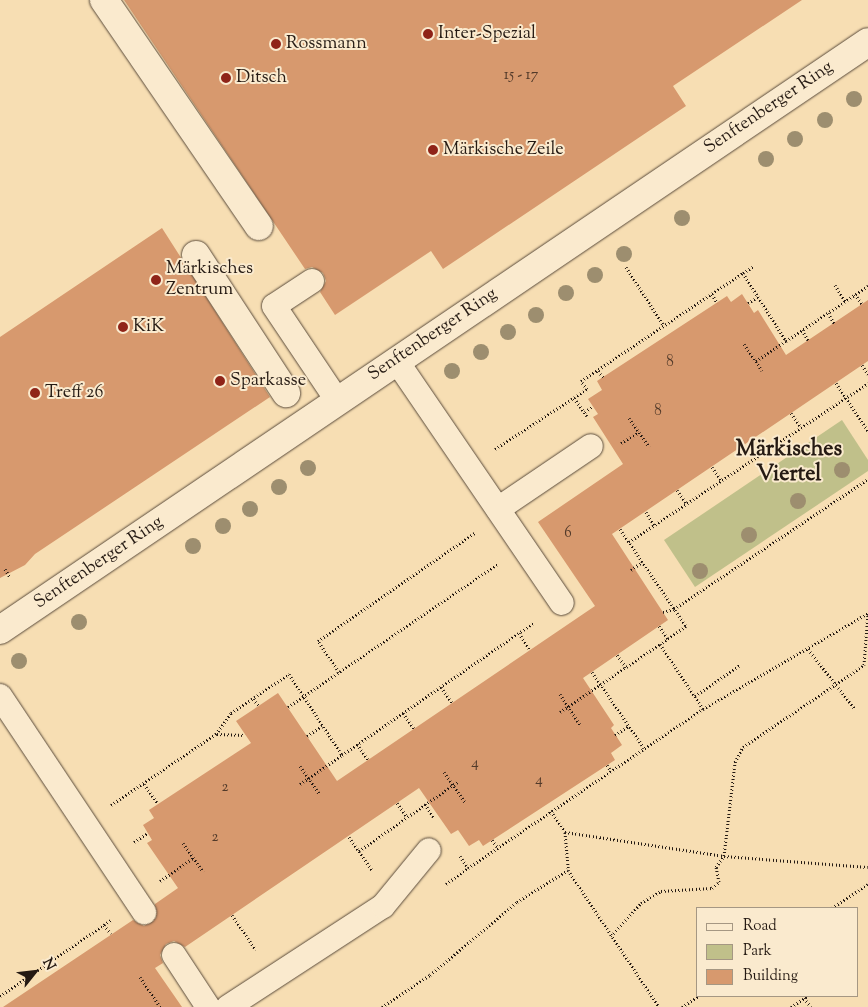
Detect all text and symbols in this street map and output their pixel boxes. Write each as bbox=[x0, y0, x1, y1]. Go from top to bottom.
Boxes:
place label: Inter-Spezial bbox=[438, 23, 536, 45]
marker: Inter-Spezial bbox=[422, 28, 434, 40]
place label: Rossmann bbox=[286, 33, 367, 55]
marker: Rossmann bbox=[270, 38, 282, 50]
street label: Senftenberger Ring bbox=[700, 57, 838, 159]
place label: Ditsch bbox=[236, 67, 287, 89]
house number: 15 - 17 bbox=[504, 67, 538, 85]
marker: Ditsch bbox=[220, 72, 232, 84]
place label: Märkische Zeile bbox=[443, 139, 564, 161]
marker: Märkische Zeile bbox=[427, 144, 439, 156]
place label: Märkisches Zentrum bbox=[166, 259, 253, 302]
marker: Märkisches Zentrum bbox=[150, 274, 162, 286]
street label: Senftenberger Ring bbox=[364, 284, 502, 386]
place label: KiK bbox=[133, 316, 164, 338]
marker: KiK bbox=[117, 321, 129, 333]
house number: 8 bbox=[666, 354, 674, 372]
place label: Sparkasse bbox=[230, 370, 306, 392]
marker: Sparkasse bbox=[214, 375, 226, 387]
place label: Treff 26 bbox=[45, 382, 103, 404]
marker: Treff 26 bbox=[29, 387, 41, 399]
house number: 8 bbox=[654, 403, 662, 421]
district label: Märkisches Viertel bbox=[736, 437, 842, 488]
street label: Senftenberger Ring bbox=[30, 512, 168, 614]
house number: 6 bbox=[564, 525, 572, 543]
house number: 4 bbox=[471, 755, 479, 773]
house number: 4 bbox=[535, 772, 543, 790]
house number: 2 bbox=[221, 779, 229, 797]
house number: 2 bbox=[211, 829, 219, 847]
legend bbox=[696, 907, 858, 997]
text: Road bbox=[743, 916, 777, 937]
text: Park bbox=[743, 941, 772, 962]
north arrow bbox=[10, 947, 60, 997]
text: N bbox=[37, 955, 60, 974]
text: Building bbox=[743, 966, 798, 987]

